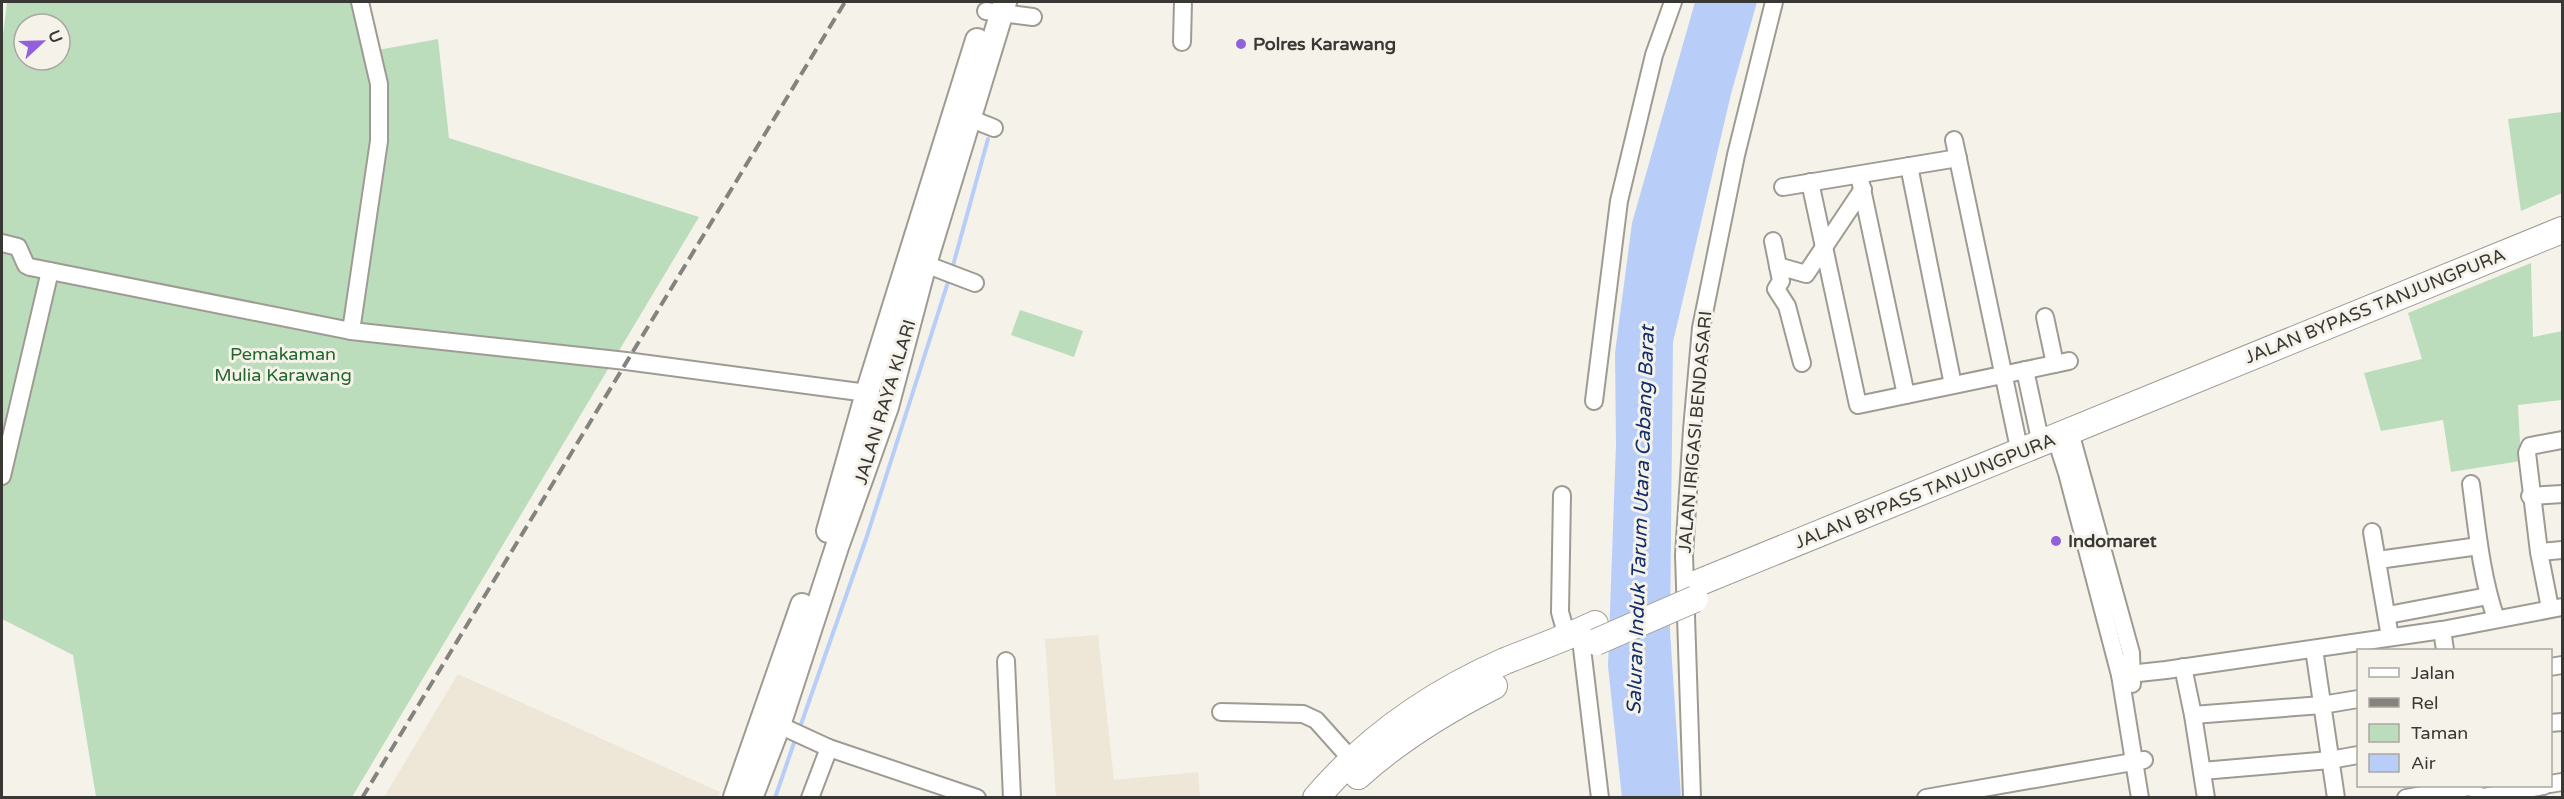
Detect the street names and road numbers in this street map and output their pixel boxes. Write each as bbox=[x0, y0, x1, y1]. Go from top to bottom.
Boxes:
street label: JALAN BYPASS TANJUNGPURA bbox=[2241, 243, 2509, 369]
street label: JALAN IRIGASI BENDASARI bbox=[1673, 310, 1717, 554]
street label: JALAN RAYA KLARI bbox=[849, 317, 921, 487]
street label: JALAN BYPASS TANJUNGPURA bbox=[1791, 428, 2059, 554]

